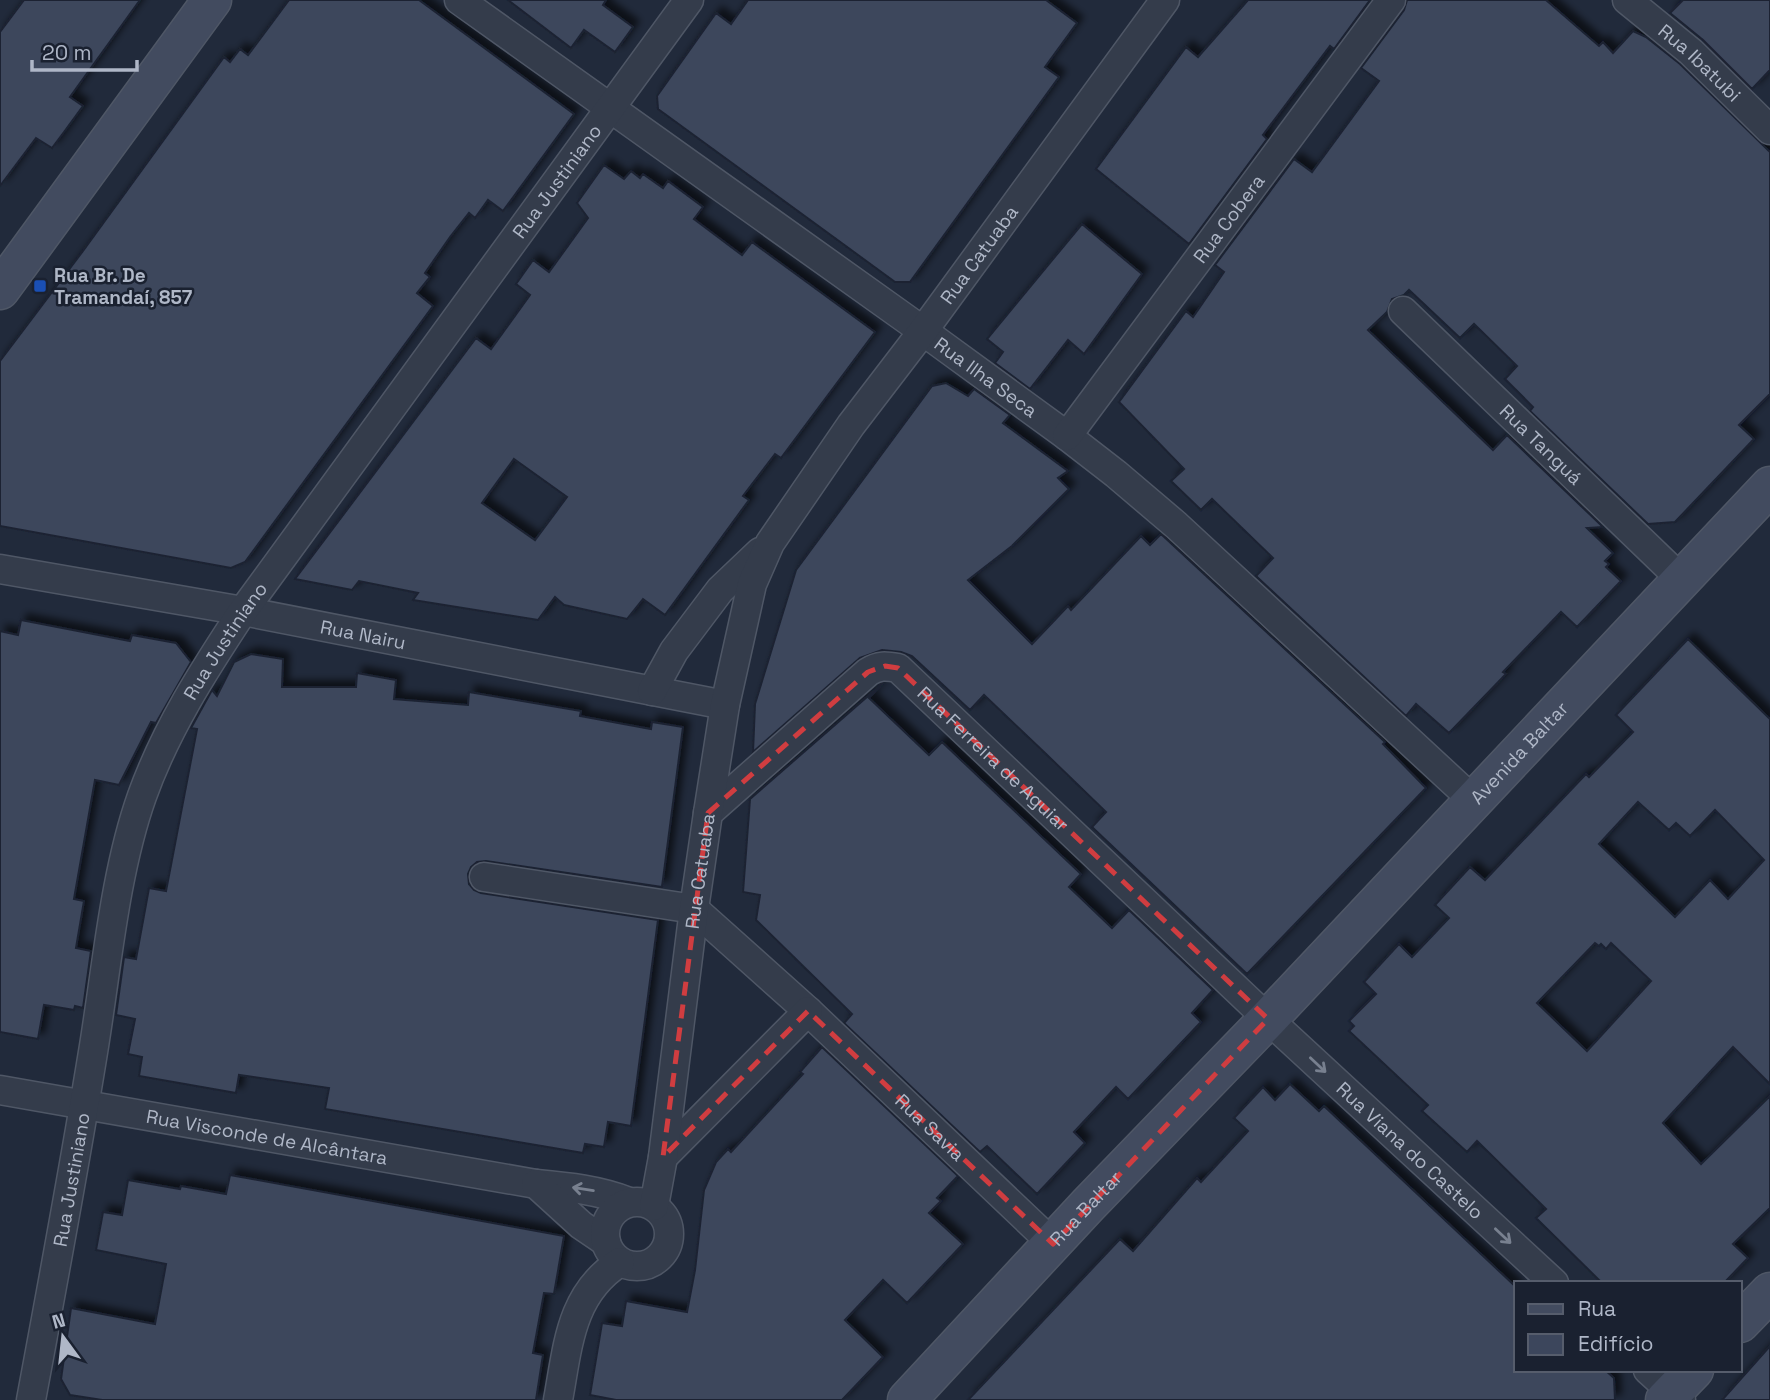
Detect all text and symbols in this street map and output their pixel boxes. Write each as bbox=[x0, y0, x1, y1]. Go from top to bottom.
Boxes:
street label: Rua Ibatubi bbox=[1653, 18, 1746, 107]
scale bar bbox=[32, 28, 136, 72]
text: 20 m bbox=[42, 39, 92, 66]
street label: Rua Justiniano bbox=[507, 119, 607, 244]
street label: Rua Cobera bbox=[1188, 169, 1270, 268]
street label: Rua Catuaba bbox=[935, 200, 1024, 309]
place label: Rua Br. De Tramandaí, 857 bbox=[54, 263, 193, 310]
marker: Rua Br. De Tramandaí, 857 bbox=[32, 278, 48, 294]
street label: Rua Ilha Seca bbox=[929, 332, 1042, 423]
street label: Rua Tanguá bbox=[1494, 399, 1588, 490]
street label: Rua Justiniano bbox=[178, 577, 273, 705]
street label: Rua Nairu bbox=[318, 614, 408, 655]
street label: Rua Ferreira de Aguiar bbox=[912, 681, 1074, 837]
street label: Avenida Baltar bbox=[1465, 696, 1574, 809]
street label: Rua Catuaba bbox=[680, 812, 721, 930]
one-way arrow bbox=[1309, 1057, 1327, 1073]
street label: Rua Viana do Castelo bbox=[1331, 1076, 1489, 1225]
street label: Rua Savia bbox=[890, 1088, 970, 1167]
street label: Rua Visconde de Alcântara bbox=[144, 1104, 390, 1171]
street label: Rua Justiniano bbox=[48, 1111, 96, 1249]
street label: Rua Baltar bbox=[1044, 1166, 1127, 1251]
one-way arrow bbox=[572, 1182, 595, 1195]
one-way arrow bbox=[1494, 1228, 1512, 1244]
legend bbox=[1514, 1281, 1742, 1372]
text: Rua bbox=[1578, 1295, 1616, 1322]
north arrow bbox=[28, 1302, 98, 1372]
text: N bbox=[49, 1307, 68, 1335]
text: Edifício bbox=[1578, 1330, 1654, 1357]

